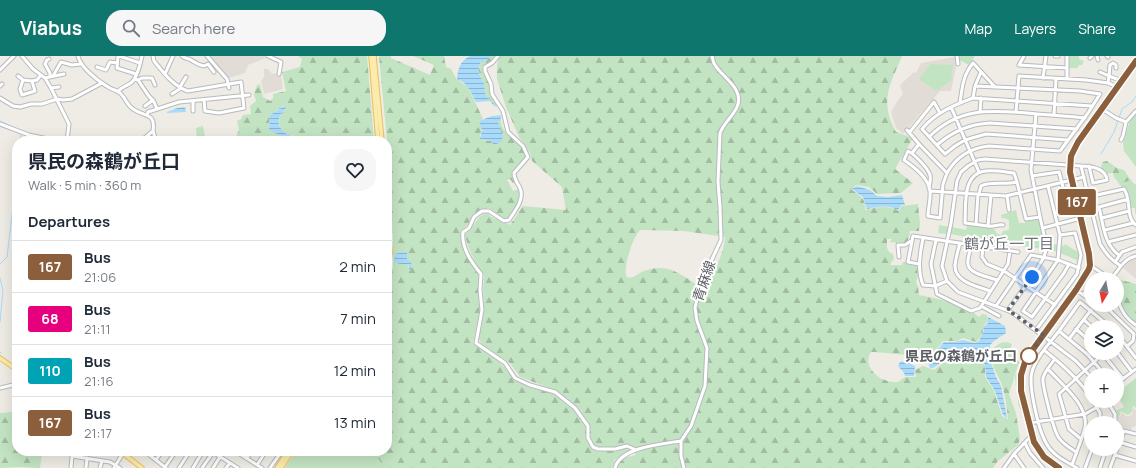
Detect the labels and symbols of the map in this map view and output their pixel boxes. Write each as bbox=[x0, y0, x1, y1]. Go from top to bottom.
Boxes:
line badge: 167 bbox=[1054, 189, 1100, 215]
district label: 鶴が丘一丁目 bbox=[964, 233, 1054, 254]
street label: 青麻線 bbox=[688, 258, 719, 304]
your location bbox=[1022, 267, 1042, 287]
north arrow bbox=[1084, 272, 1124, 312]
place label: 県民の森鶴が丘口 bbox=[905, 346, 1017, 365]
marker: 県民の森鶴が丘口 bbox=[1020, 347, 1038, 365]

